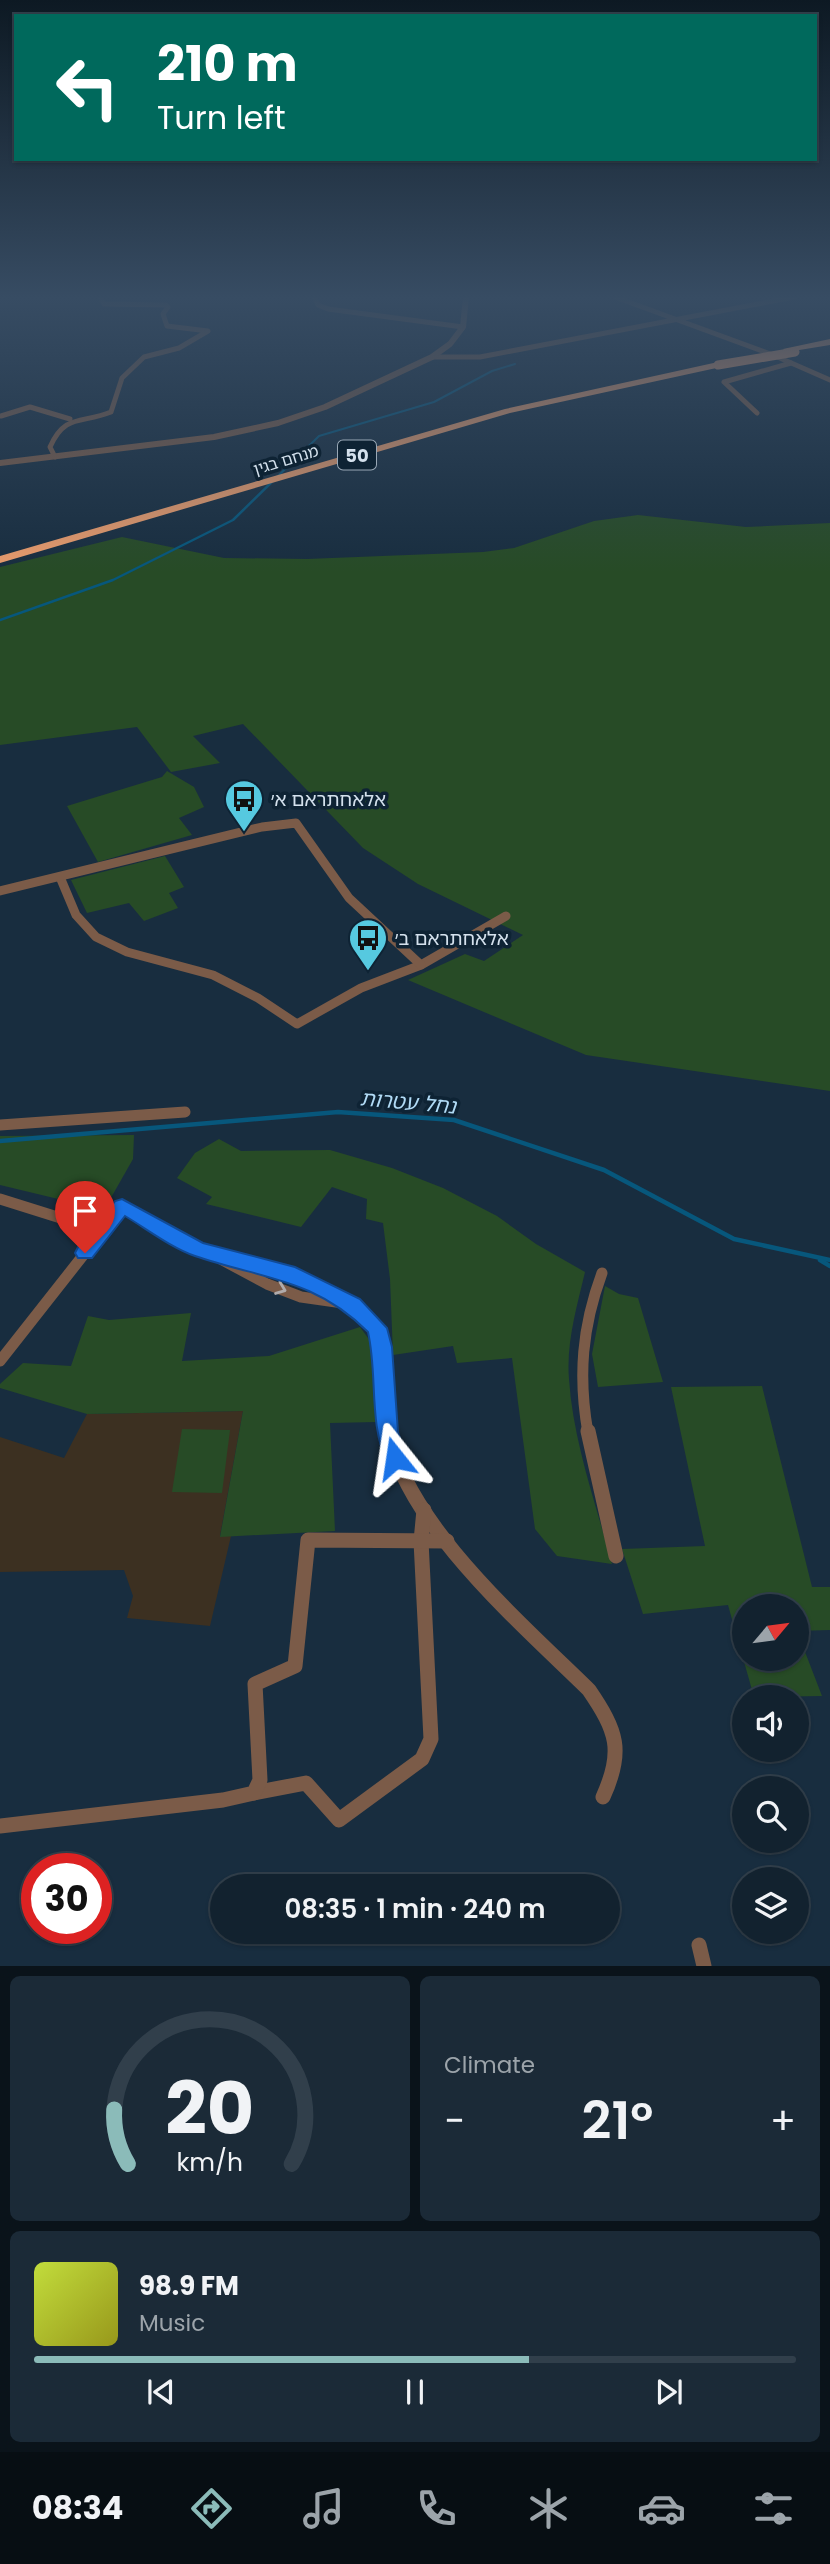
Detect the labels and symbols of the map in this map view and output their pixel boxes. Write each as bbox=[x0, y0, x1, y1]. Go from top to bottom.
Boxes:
street label: מנחם בגין bbox=[251, 439, 321, 481]
road number: 50 bbox=[338, 440, 376, 470]
bus stop icon: אלאחתראם א׳ bbox=[223, 778, 265, 833]
place label: אלאחתראם א׳ bbox=[271, 786, 386, 813]
bus stop icon: אלאחתראם ב׳ bbox=[347, 917, 389, 972]
place label: אלאחתראם ב׳ bbox=[395, 925, 509, 952]
water label: נחל עטרות bbox=[359, 1083, 459, 1121]
pin bbox=[55, 1181, 115, 1253]
one-way arrow bbox=[275, 1281, 287, 1295]
position arrow bbox=[358, 1421, 432, 1495]
north arrow bbox=[732, 1594, 808, 1671]
speed limit sign: 30 bbox=[21, 1853, 112, 1944]

